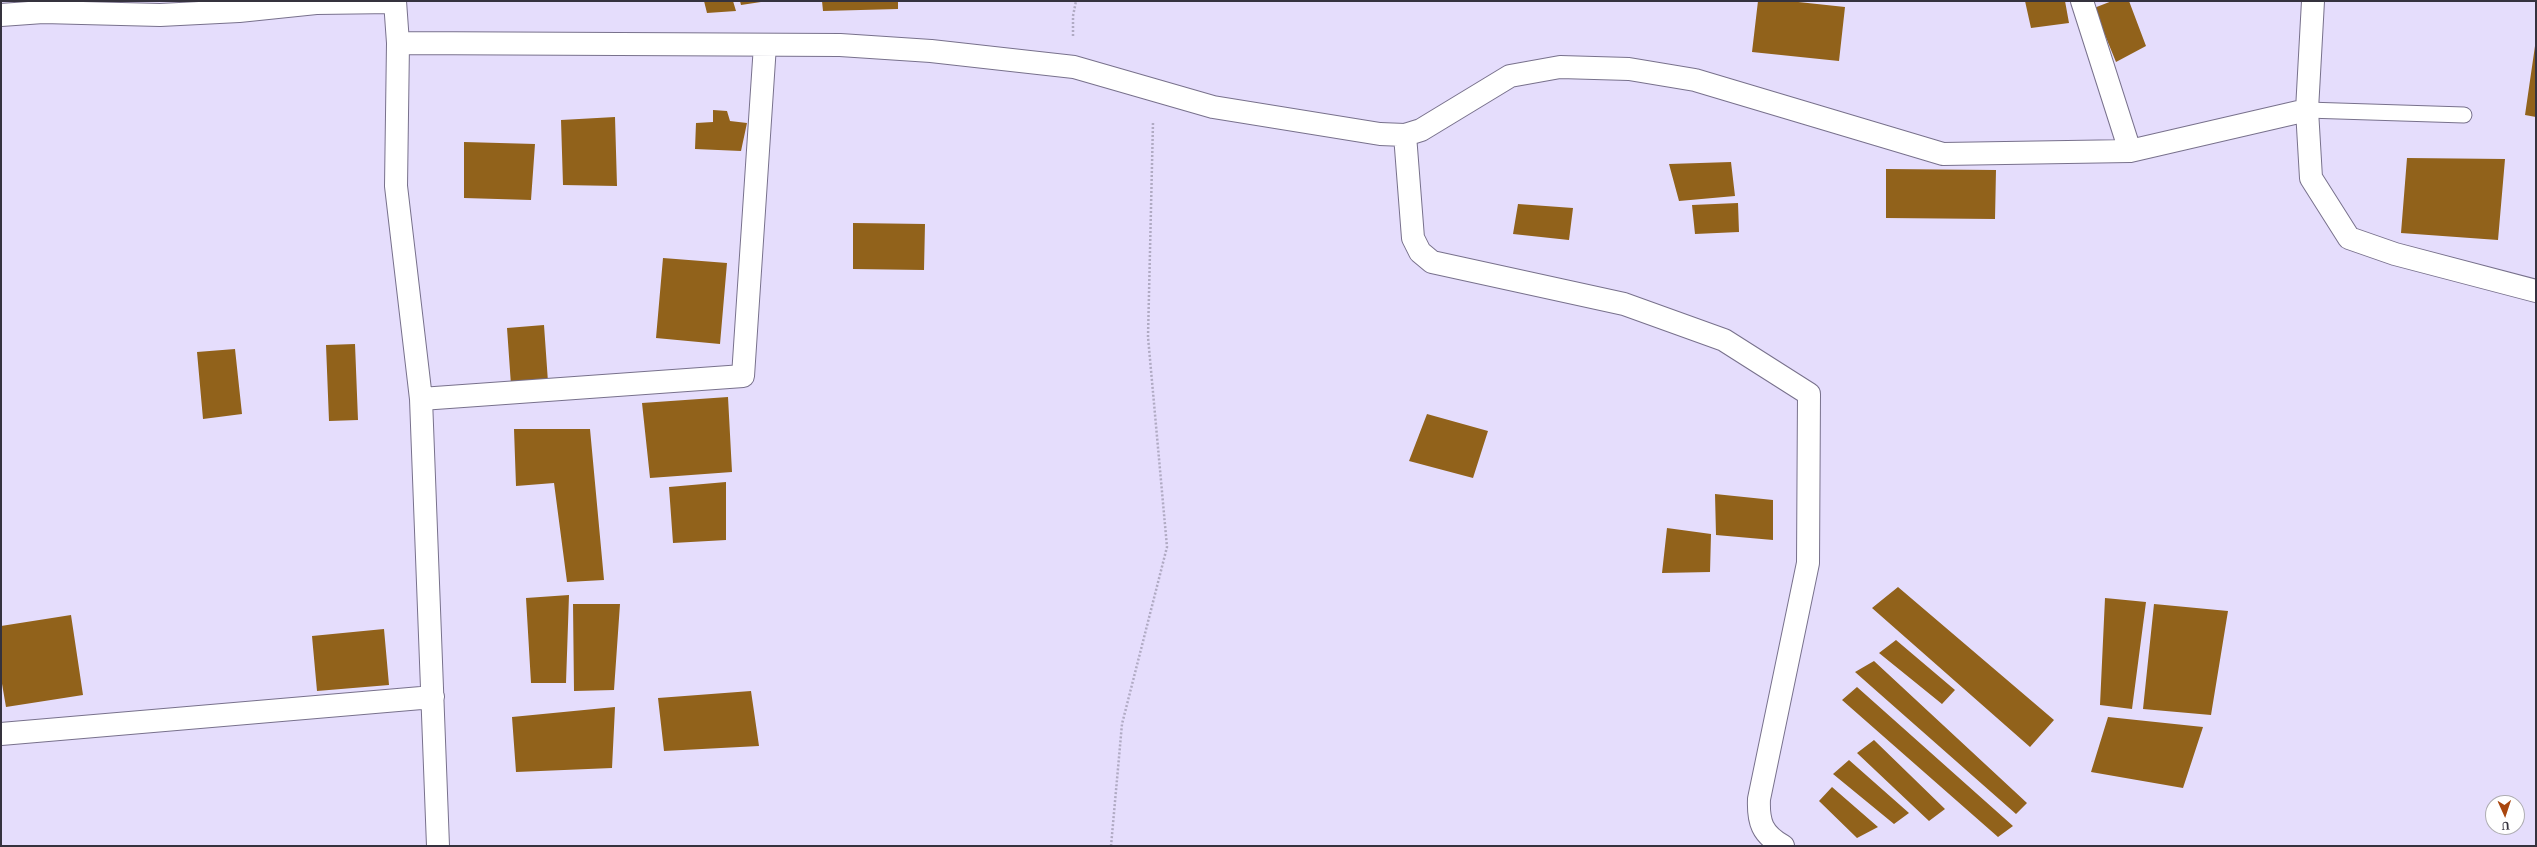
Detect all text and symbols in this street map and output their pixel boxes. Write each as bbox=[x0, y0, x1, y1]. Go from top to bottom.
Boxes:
north arrow bbox=[2485, 795, 2525, 835]
text: U bbox=[2501, 819, 2510, 834]

